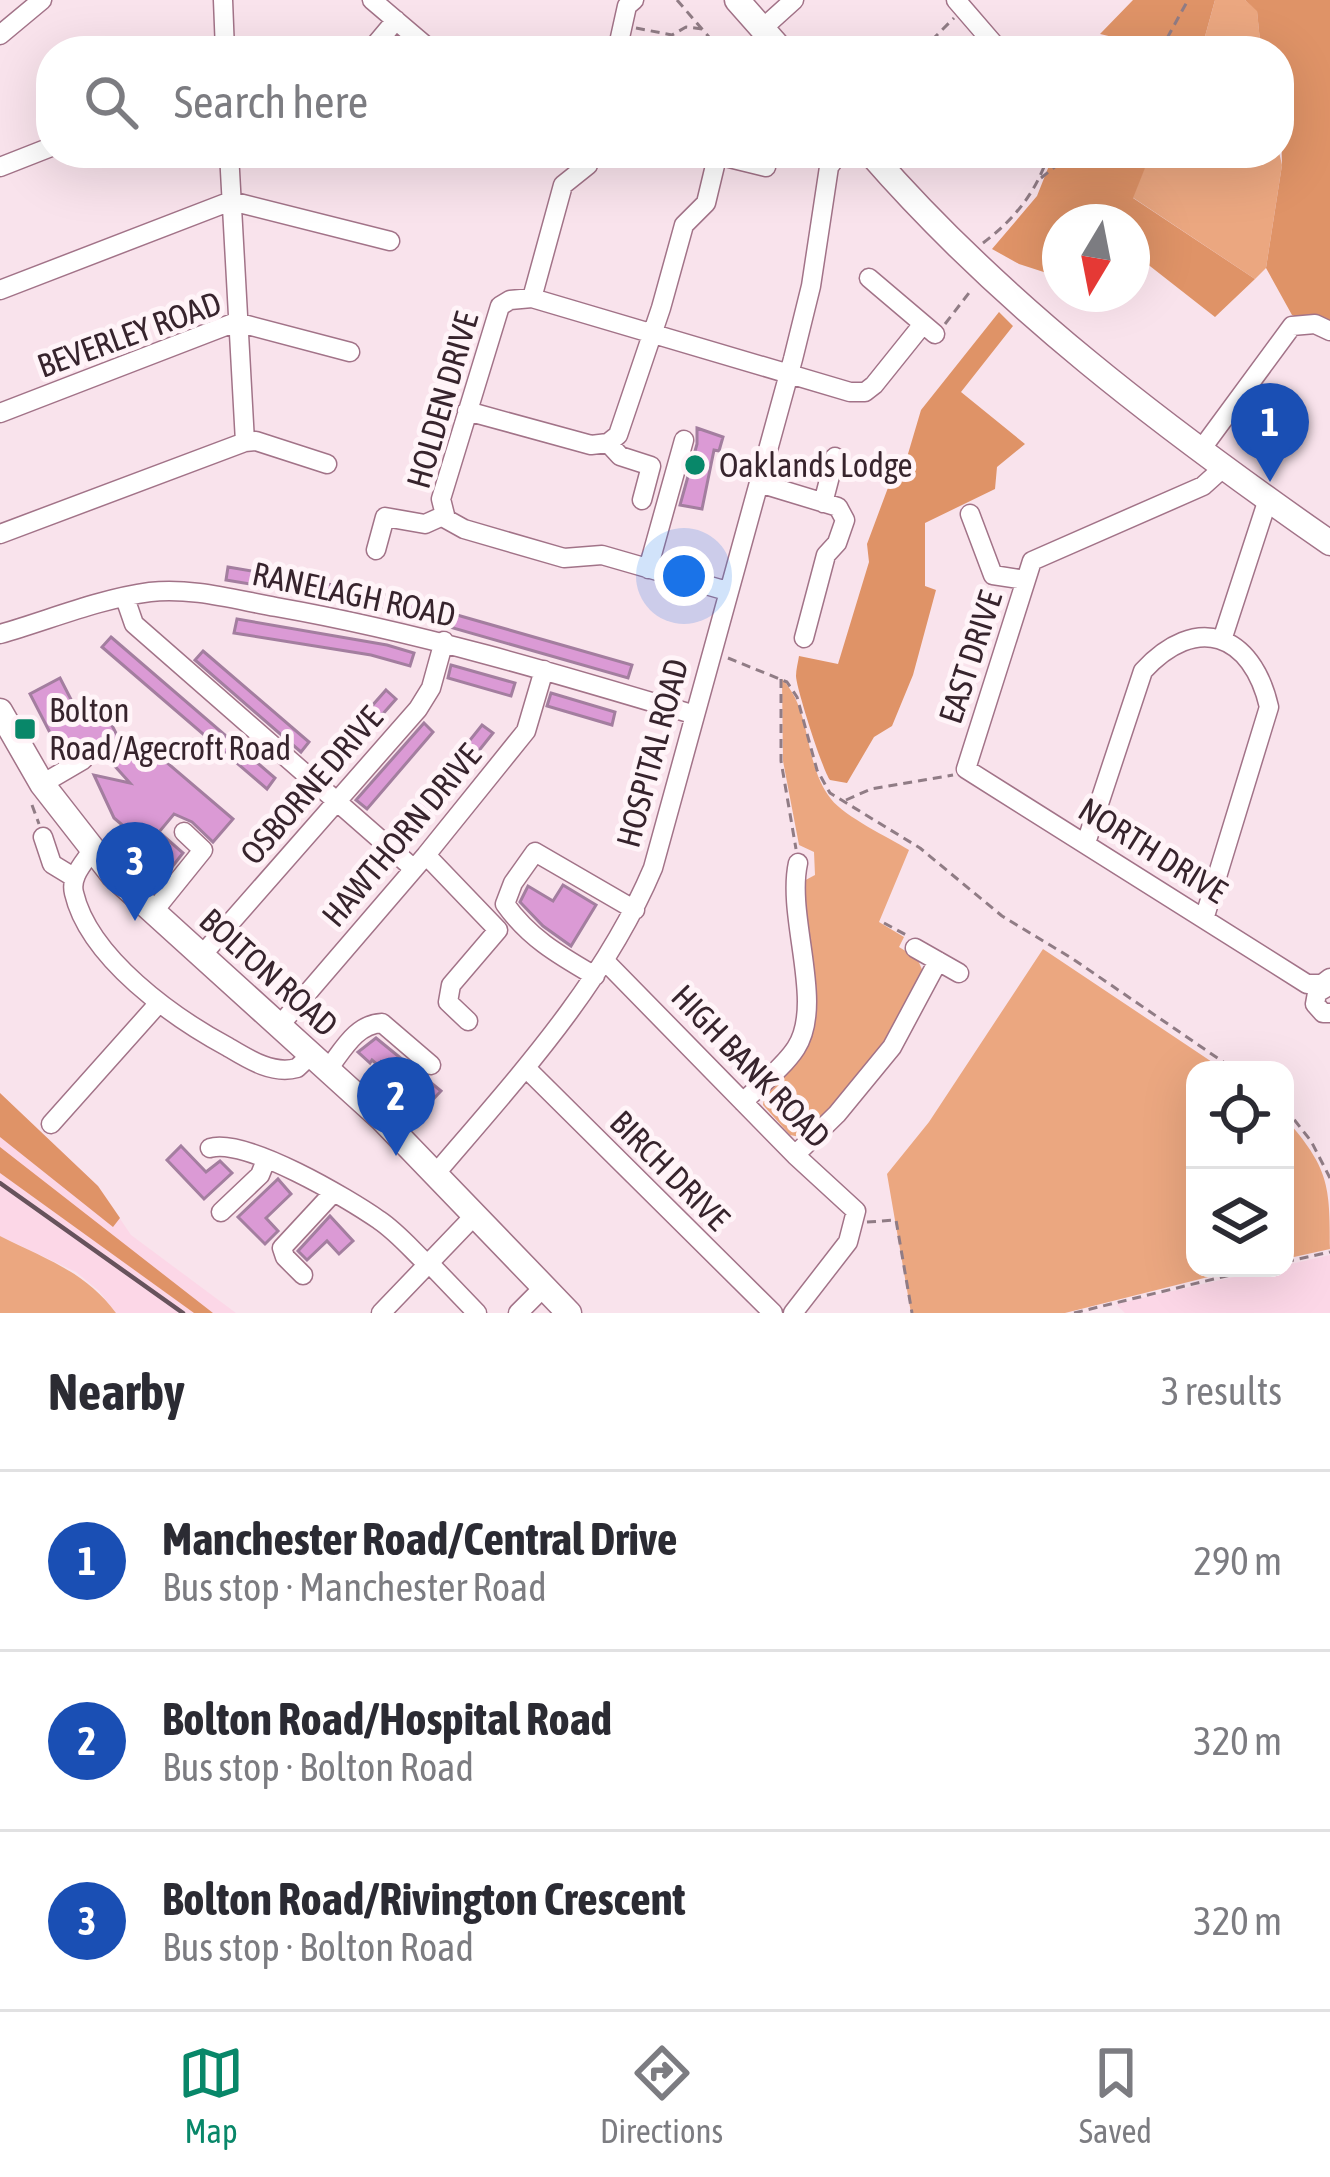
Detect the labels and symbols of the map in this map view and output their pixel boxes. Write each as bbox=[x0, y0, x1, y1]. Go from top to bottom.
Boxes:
north arrow bbox=[1042, 204, 1150, 312]
street label: BEVERLEY ROAD bbox=[32, 283, 226, 385]
street label: HOLDEN DRIVE bbox=[399, 308, 485, 492]
pin: 1 bbox=[1231, 383, 1309, 482]
place label: Oaklands Lodge bbox=[719, 446, 912, 484]
marker: Oaklands Lodge bbox=[682, 452, 708, 478]
your location bbox=[654, 546, 714, 606]
street label: RANELAGH ROAD bbox=[249, 554, 459, 634]
street label: EAST DRIVE bbox=[931, 586, 1009, 728]
street label: HOSPITAL ROAD bbox=[609, 655, 695, 851]
place label: Bolton Road/Agecroft Road bbox=[49, 691, 291, 767]
street label: OSBORNE DRIVE bbox=[232, 698, 390, 872]
marker: Bolton Road/Agecroft Road bbox=[12, 716, 38, 742]
street label: HAWTHORN DRIVE bbox=[314, 736, 488, 934]
street label: NORTH DRIVE bbox=[1072, 790, 1234, 910]
pin: 3 bbox=[96, 822, 174, 921]
street label: BOLTON ROAD bbox=[192, 900, 346, 1044]
street label: HIGH BANK ROAD bbox=[664, 977, 838, 1155]
pin: 2 bbox=[357, 1057, 435, 1156]
street label: BIRCH DRIVE bbox=[603, 1103, 737, 1237]

